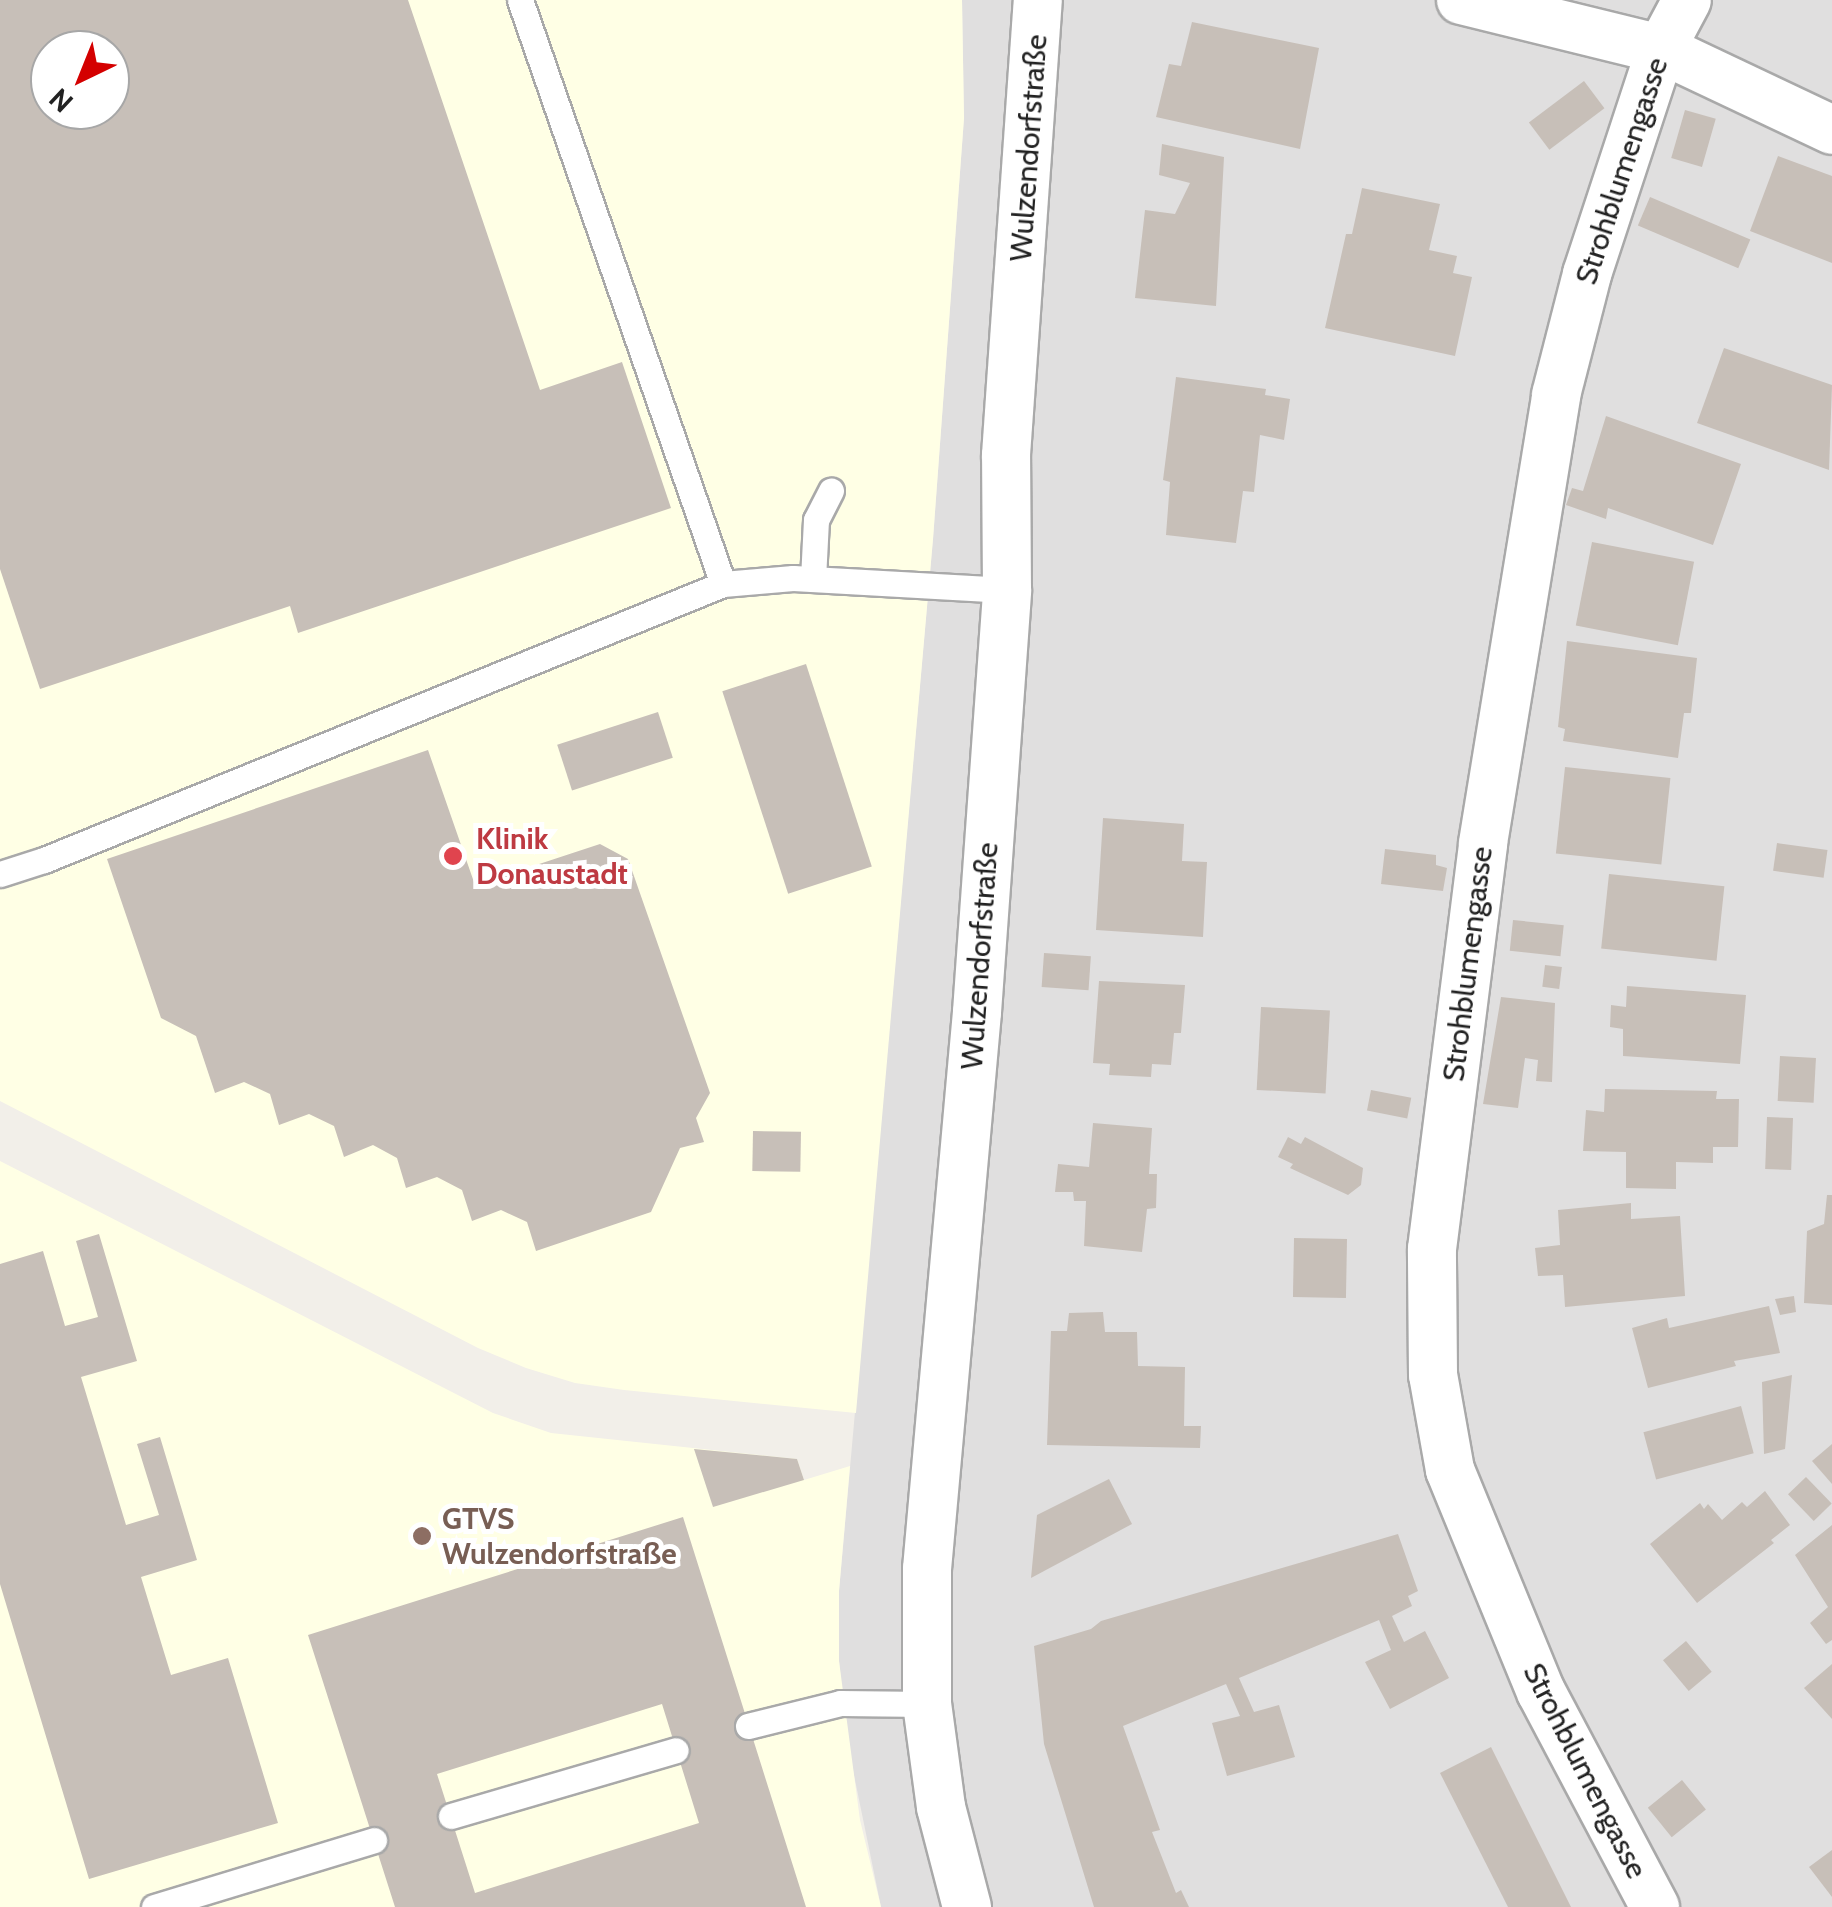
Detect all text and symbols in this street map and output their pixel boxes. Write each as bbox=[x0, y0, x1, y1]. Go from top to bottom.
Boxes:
north arrow bbox=[30, 30, 130, 130]
street label: Wulzendorfstraße bbox=[1003, 33, 1055, 263]
street label: Strohblumengasse bbox=[1568, 53, 1676, 289]
text: N bbox=[42, 81, 80, 120]
place label: Klinik Donaustadt bbox=[476, 821, 628, 892]
street label: Wulzendorfstraße bbox=[954, 841, 1006, 1071]
marker: Klinik Donaustadt bbox=[440, 843, 466, 869]
street label: Strohblumengasse bbox=[1436, 844, 1500, 1084]
place label: GTVS Wulzendorfstraße bbox=[442, 1501, 677, 1572]
marker: GTVS Wulzendorfstraße bbox=[411, 1525, 433, 1547]
street label: Strohblumengasse bbox=[1515, 1657, 1655, 1885]

